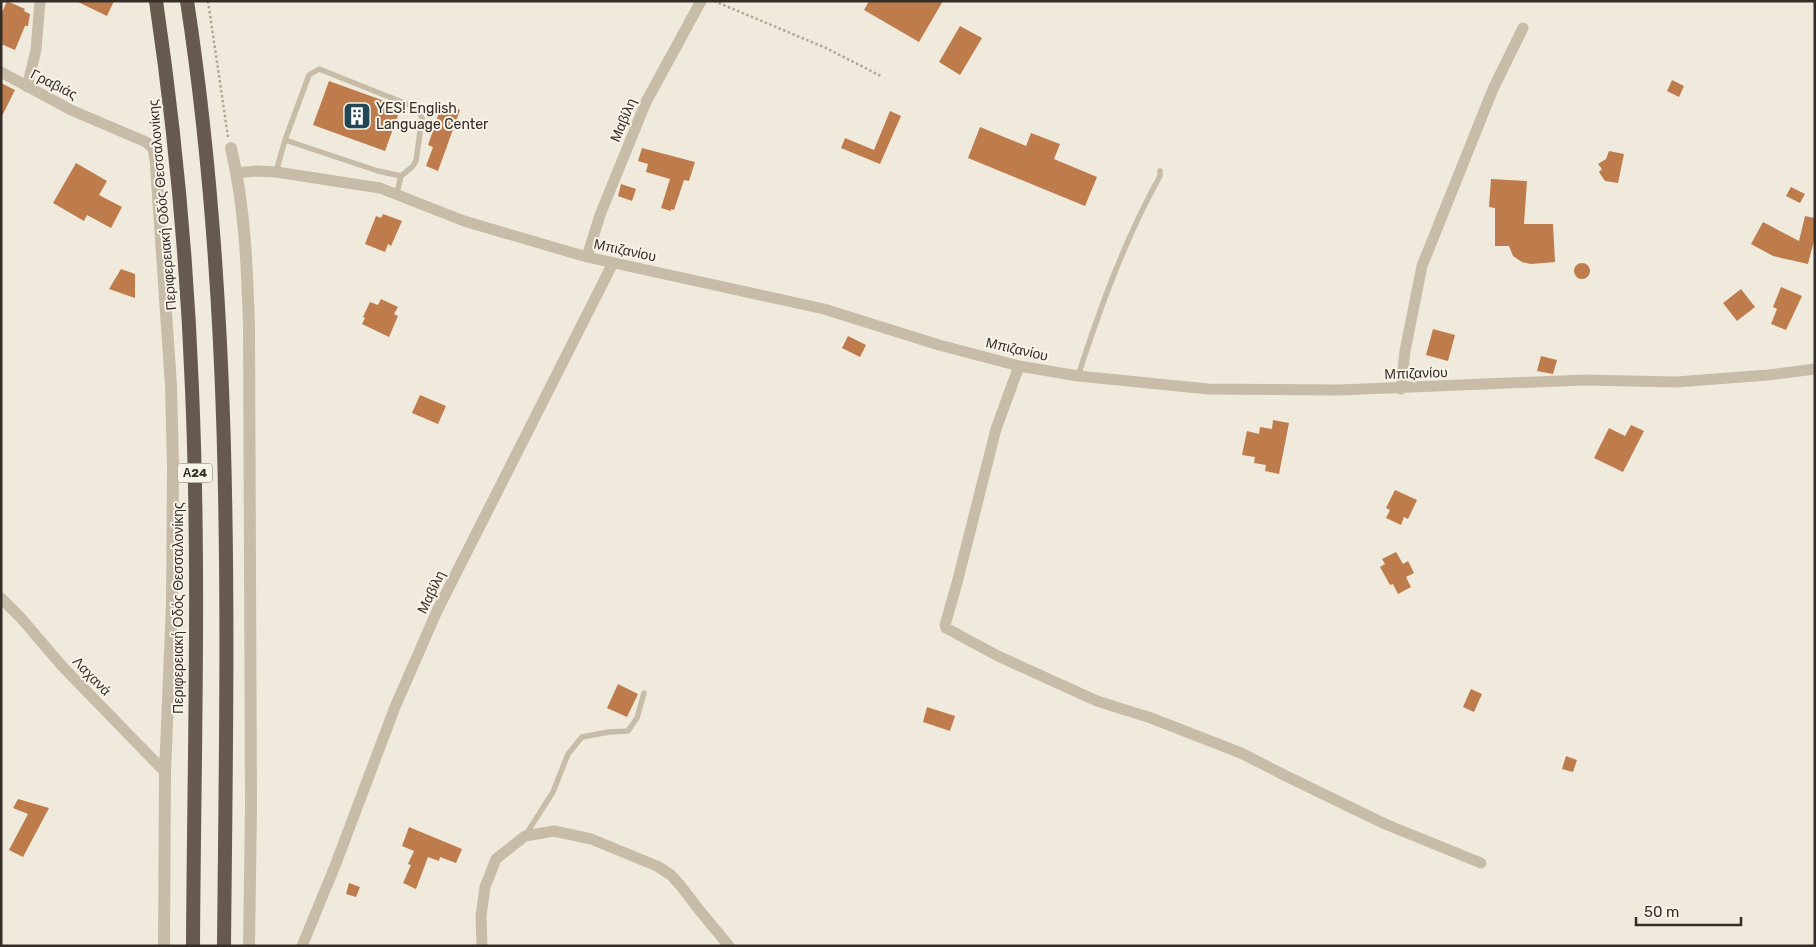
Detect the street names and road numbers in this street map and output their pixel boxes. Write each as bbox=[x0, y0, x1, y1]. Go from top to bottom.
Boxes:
street label: Γραβιάς bbox=[28, 66, 80, 103]
street label: Μαβίλη bbox=[607, 96, 640, 145]
street label: Περιφερειακή Οδός Θεσσαλονίκης bbox=[145, 99, 180, 311]
street label: Μπιζανίου bbox=[592, 236, 658, 265]
street label: Μπιζανίου bbox=[984, 334, 1050, 365]
street label: Μπιζανίου bbox=[1384, 364, 1448, 383]
road number: Α24 bbox=[178, 463, 212, 482]
street label: Περιφερειακή Οδός Θεσσαλονίκης bbox=[170, 502, 187, 714]
street label: Μαβίλη bbox=[414, 568, 449, 616]
street label: Λαχανά bbox=[69, 653, 114, 699]

